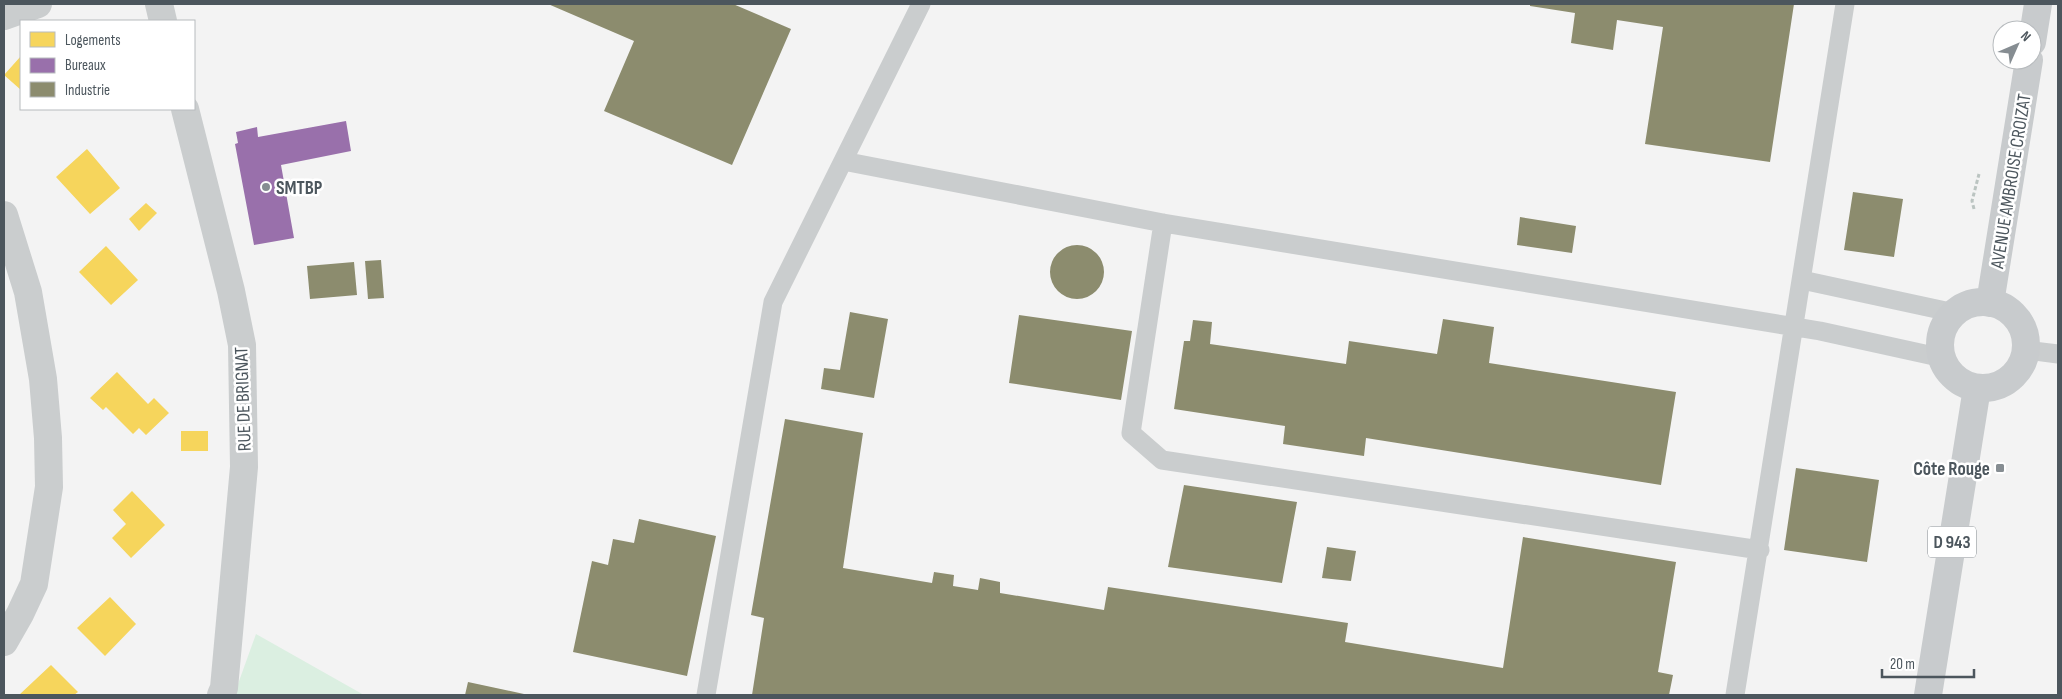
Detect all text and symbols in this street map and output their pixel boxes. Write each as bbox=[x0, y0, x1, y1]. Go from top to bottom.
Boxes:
legend bbox=[20, 20, 195, 110]
north arrow bbox=[1992, 20, 2042, 70]
text: N bbox=[2017, 28, 2034, 45]
text: Logements bbox=[65, 31, 121, 50]
text: Bureaux bbox=[65, 56, 106, 75]
text: Industrie bbox=[65, 81, 110, 100]
street label: AVENUE AMBROISE CROIZAT bbox=[1986, 92, 2037, 271]
place label: SMTBP bbox=[276, 177, 323, 200]
marker: SMTBP bbox=[260, 181, 272, 193]
street label: RUE DE BRIGNAT bbox=[230, 346, 257, 452]
place label: Côte Rouge bbox=[1913, 458, 1990, 481]
marker: Côte Rouge bbox=[1994, 462, 2006, 474]
road number: D 943 bbox=[1928, 526, 1976, 558]
scale bar bbox=[1882, 646, 1974, 678]
text: 20 m bbox=[1890, 655, 1915, 674]

